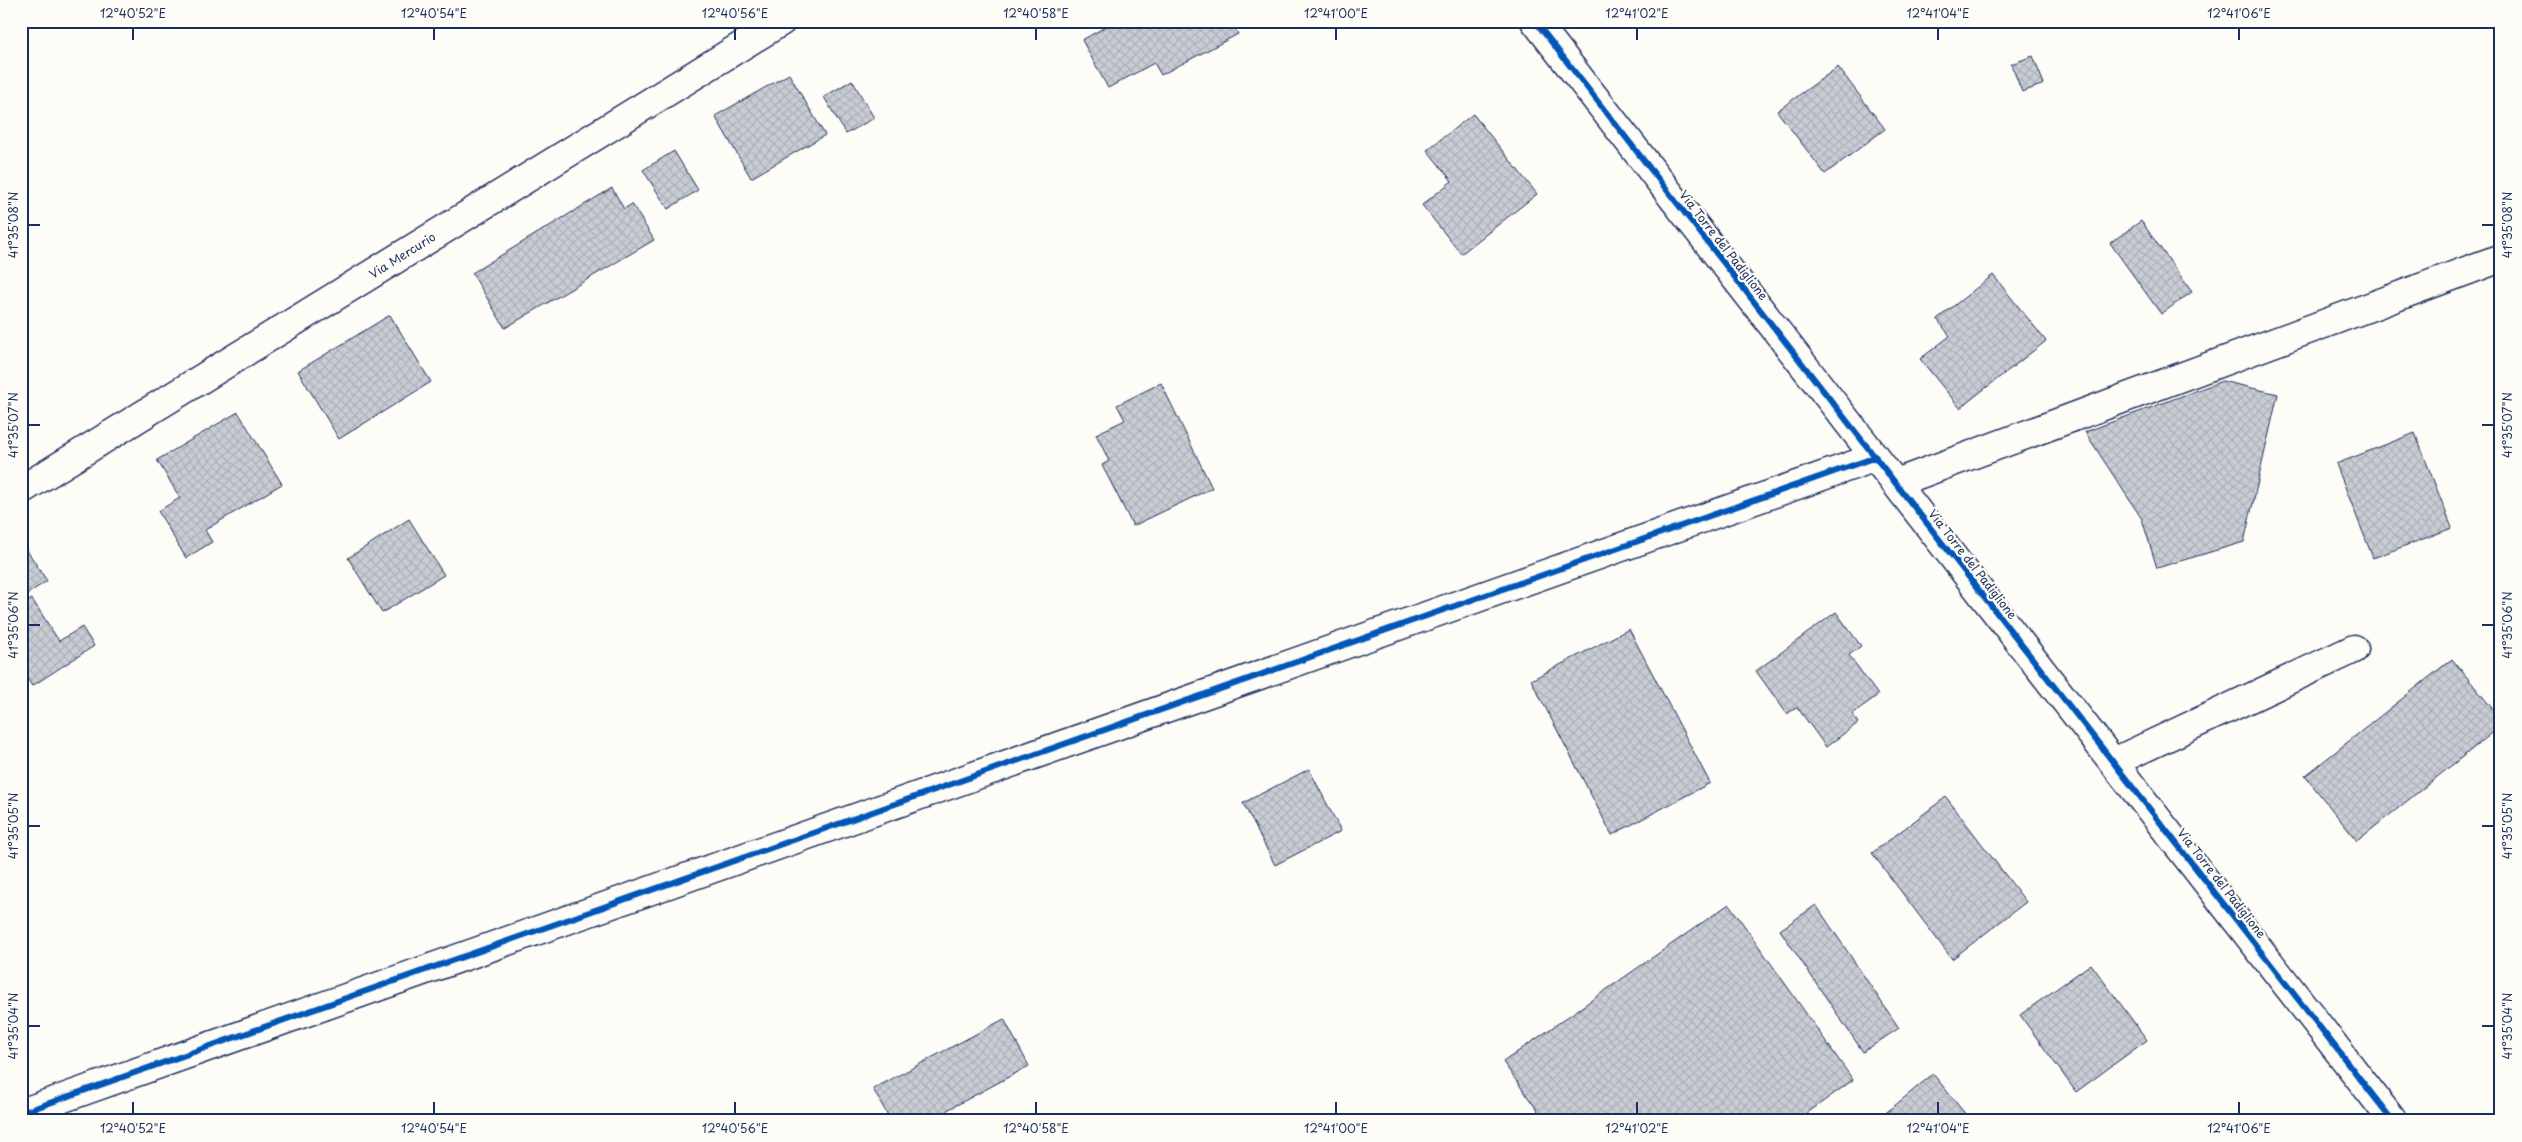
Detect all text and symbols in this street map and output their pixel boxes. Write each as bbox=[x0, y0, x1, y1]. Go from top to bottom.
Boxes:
text: 12°40'52"E bbox=[100, 4, 166, 22]
text: 12°40'54"E bbox=[401, 4, 467, 22]
text: 12°40'56"E bbox=[702, 4, 768, 22]
text: 12°40'58"E bbox=[1003, 4, 1069, 22]
text: 12°41'00"E bbox=[1304, 4, 1368, 22]
text: 12°41'02"E bbox=[1605, 4, 1669, 22]
text: 12°41'04"E bbox=[1906, 4, 1970, 22]
text: 12°41'06"E bbox=[2207, 4, 2271, 22]
street label: Via Torre del Padiglione bbox=[1675, 186, 1773, 304]
text: 41°35'08"N bbox=[4, 192, 22, 258]
text: 41°35'08"N bbox=[2498, 192, 2516, 258]
street label: Via Mercurio bbox=[365, 227, 439, 283]
text: 41°35'07"N bbox=[4, 392, 22, 458]
text: 41°35'07"N bbox=[2498, 392, 2516, 458]
street label: Via Torre del Padiglione bbox=[1924, 505, 2022, 623]
text: 41°35'06"N bbox=[4, 591, 22, 659]
text: 41°35'06"N bbox=[2498, 591, 2516, 659]
text: 41°35'05"N bbox=[4, 793, 22, 859]
text: 41°35'05"N bbox=[2498, 793, 2516, 859]
street label: Via Torre del Padiglione bbox=[2173, 824, 2271, 942]
text: 41°35'04"N bbox=[4, 993, 22, 1059]
text: 41°35'04"N bbox=[2498, 993, 2516, 1059]
text: 12°40'52"E bbox=[100, 1119, 166, 1137]
text: 12°40'54"E bbox=[401, 1119, 467, 1137]
text: 12°40'56"E bbox=[702, 1119, 768, 1137]
text: 12°40'58"E bbox=[1003, 1119, 1069, 1137]
text: 12°41'00"E bbox=[1304, 1119, 1368, 1137]
text: 12°41'02"E bbox=[1605, 1119, 1669, 1137]
text: 12°41'04"E bbox=[1906, 1119, 1970, 1137]
text: 12°41'06"E bbox=[2207, 1119, 2271, 1137]

